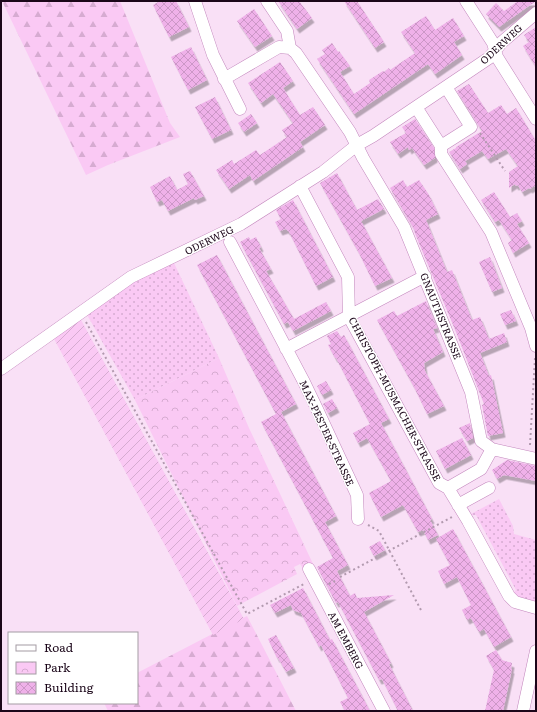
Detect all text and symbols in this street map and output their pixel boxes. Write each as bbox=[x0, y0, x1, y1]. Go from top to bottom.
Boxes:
street label: ODERWEG bbox=[476, 20, 525, 67]
street label: ODERWEG bbox=[182, 221, 236, 258]
street label: GNAUTHSTRASSE bbox=[417, 270, 466, 361]
street label: CHRISTOPH-MUSMACHER-STRASSE bbox=[346, 314, 445, 484]
street label: MAX-PESTER-STRASSE bbox=[296, 377, 359, 488]
street label: AM EMBERG bbox=[325, 608, 368, 672]
legend bbox=[8, 632, 138, 704]
text: Road bbox=[44, 638, 74, 656]
text: Park bbox=[44, 658, 71, 676]
text: Building bbox=[44, 678, 94, 696]

